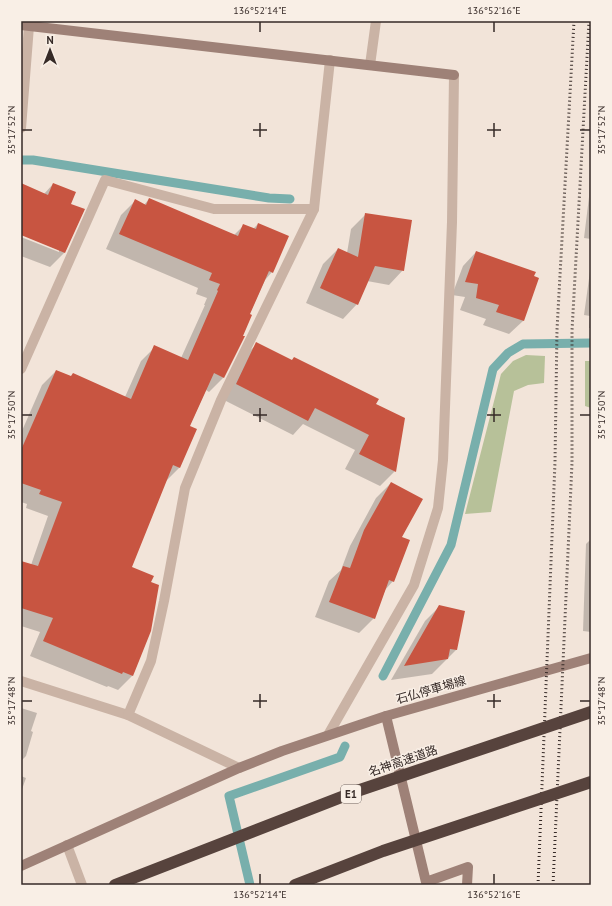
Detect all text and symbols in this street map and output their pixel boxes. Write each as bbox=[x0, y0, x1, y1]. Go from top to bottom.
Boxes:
text: 136°52'14"E bbox=[233, 4, 287, 17]
text: 136°52'16"E bbox=[467, 4, 521, 17]
north arrow bbox=[30, 30, 70, 70]
text: N bbox=[46, 33, 54, 47]
text: 35°17'52"N bbox=[5, 105, 18, 155]
text: 35°17'52"N bbox=[595, 105, 608, 155]
text: 35°17'50"N bbox=[5, 390, 18, 440]
text: 35°17'50"N bbox=[595, 390, 608, 440]
street label: 石仏停車場線 bbox=[394, 672, 468, 707]
text: 35°17'48"N bbox=[5, 676, 18, 726]
text: 35°17'48"N bbox=[595, 676, 608, 726]
street label: 名神高速道路 bbox=[366, 742, 439, 779]
road number: E1 bbox=[341, 785, 361, 803]
text: 136°52'14"E bbox=[233, 888, 287, 901]
text: 136°52'16"E bbox=[467, 888, 521, 901]

